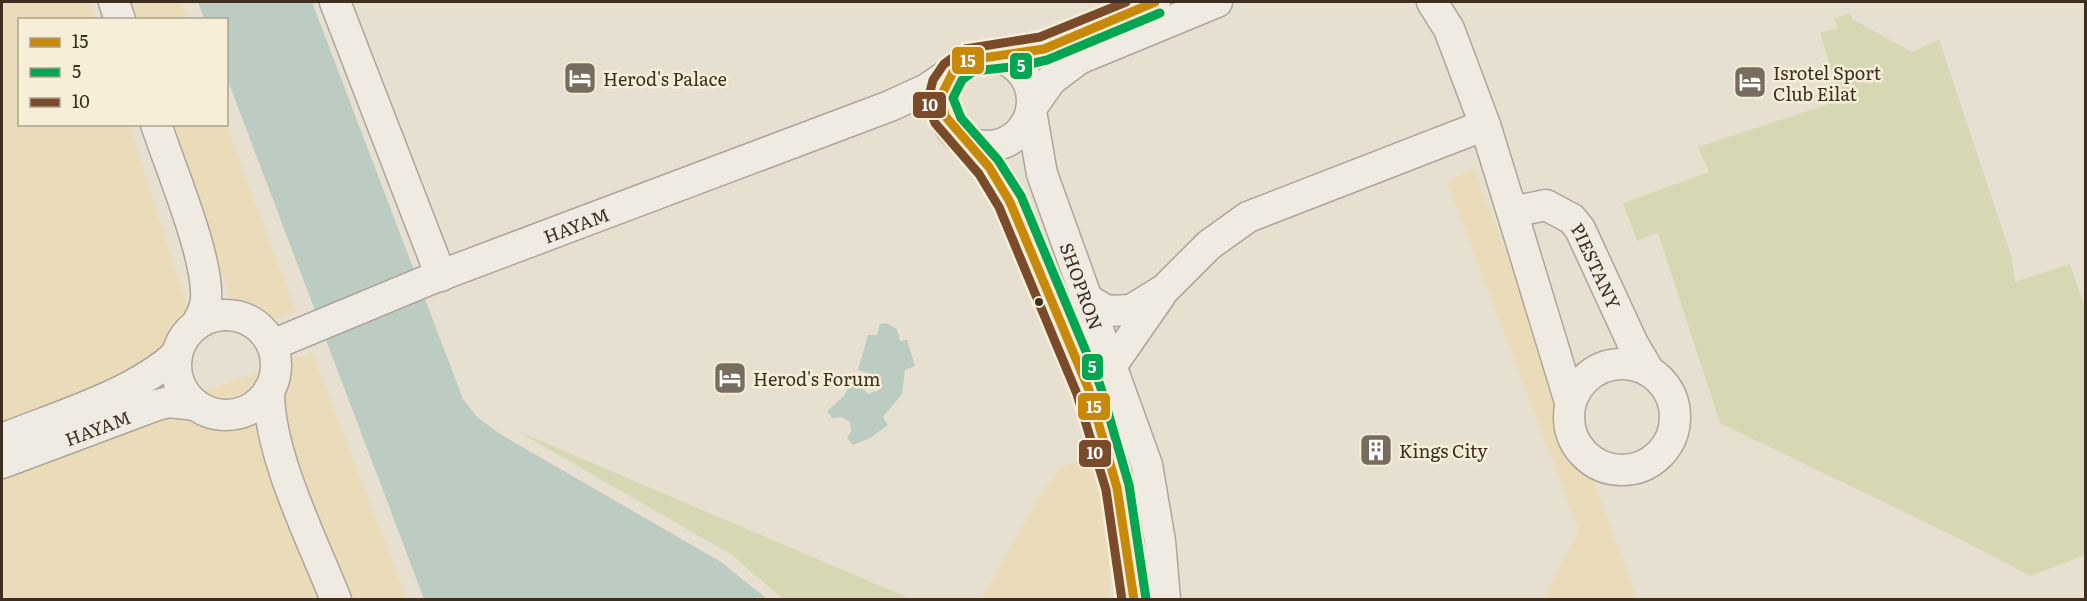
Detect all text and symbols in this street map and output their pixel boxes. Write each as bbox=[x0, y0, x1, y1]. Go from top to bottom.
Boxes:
legend bbox=[18, 18, 228, 126]
text: 15 bbox=[72, 27, 88, 54]
line badge: 15 bbox=[951, 46, 985, 75]
text: 15 bbox=[960, 48, 976, 72]
line badge: 5 bbox=[1009, 52, 1033, 80]
text: 5 bbox=[1017, 53, 1026, 77]
text: 5 bbox=[72, 57, 81, 84]
place label: Isrotel Sport Club Eilat bbox=[1773, 59, 1882, 107]
hotel icon: Herod's Palace bbox=[562, 60, 598, 96]
hotel icon: Isrotel Sport Club Eilat bbox=[1732, 64, 1768, 100]
place label: Herod's Palace bbox=[603, 65, 727, 92]
text: 10 bbox=[72, 87, 90, 114]
line badge: 10 bbox=[912, 91, 947, 119]
text: 10 bbox=[922, 92, 938, 116]
street label: HAYAM bbox=[539, 200, 613, 249]
street label: PIESTANY bbox=[1566, 216, 1629, 313]
street label: SHOPRON bbox=[1054, 238, 1111, 334]
unlabelled marker bbox=[1033, 296, 1045, 308]
line badge: 5 bbox=[1081, 353, 1104, 381]
text: 5 bbox=[1088, 354, 1097, 378]
hotel icon: Herod's Forum bbox=[712, 360, 748, 396]
place label: Herod's Forum bbox=[753, 365, 881, 392]
line badge: 15 bbox=[1077, 392, 1111, 421]
text: 15 bbox=[1086, 394, 1102, 418]
street label: HAYAM bbox=[61, 403, 134, 452]
building icon: Kings City bbox=[1358, 432, 1394, 468]
place label: Kings City bbox=[1399, 437, 1488, 464]
line badge: 10 bbox=[1078, 439, 1112, 468]
text: 10 bbox=[1087, 440, 1103, 464]

